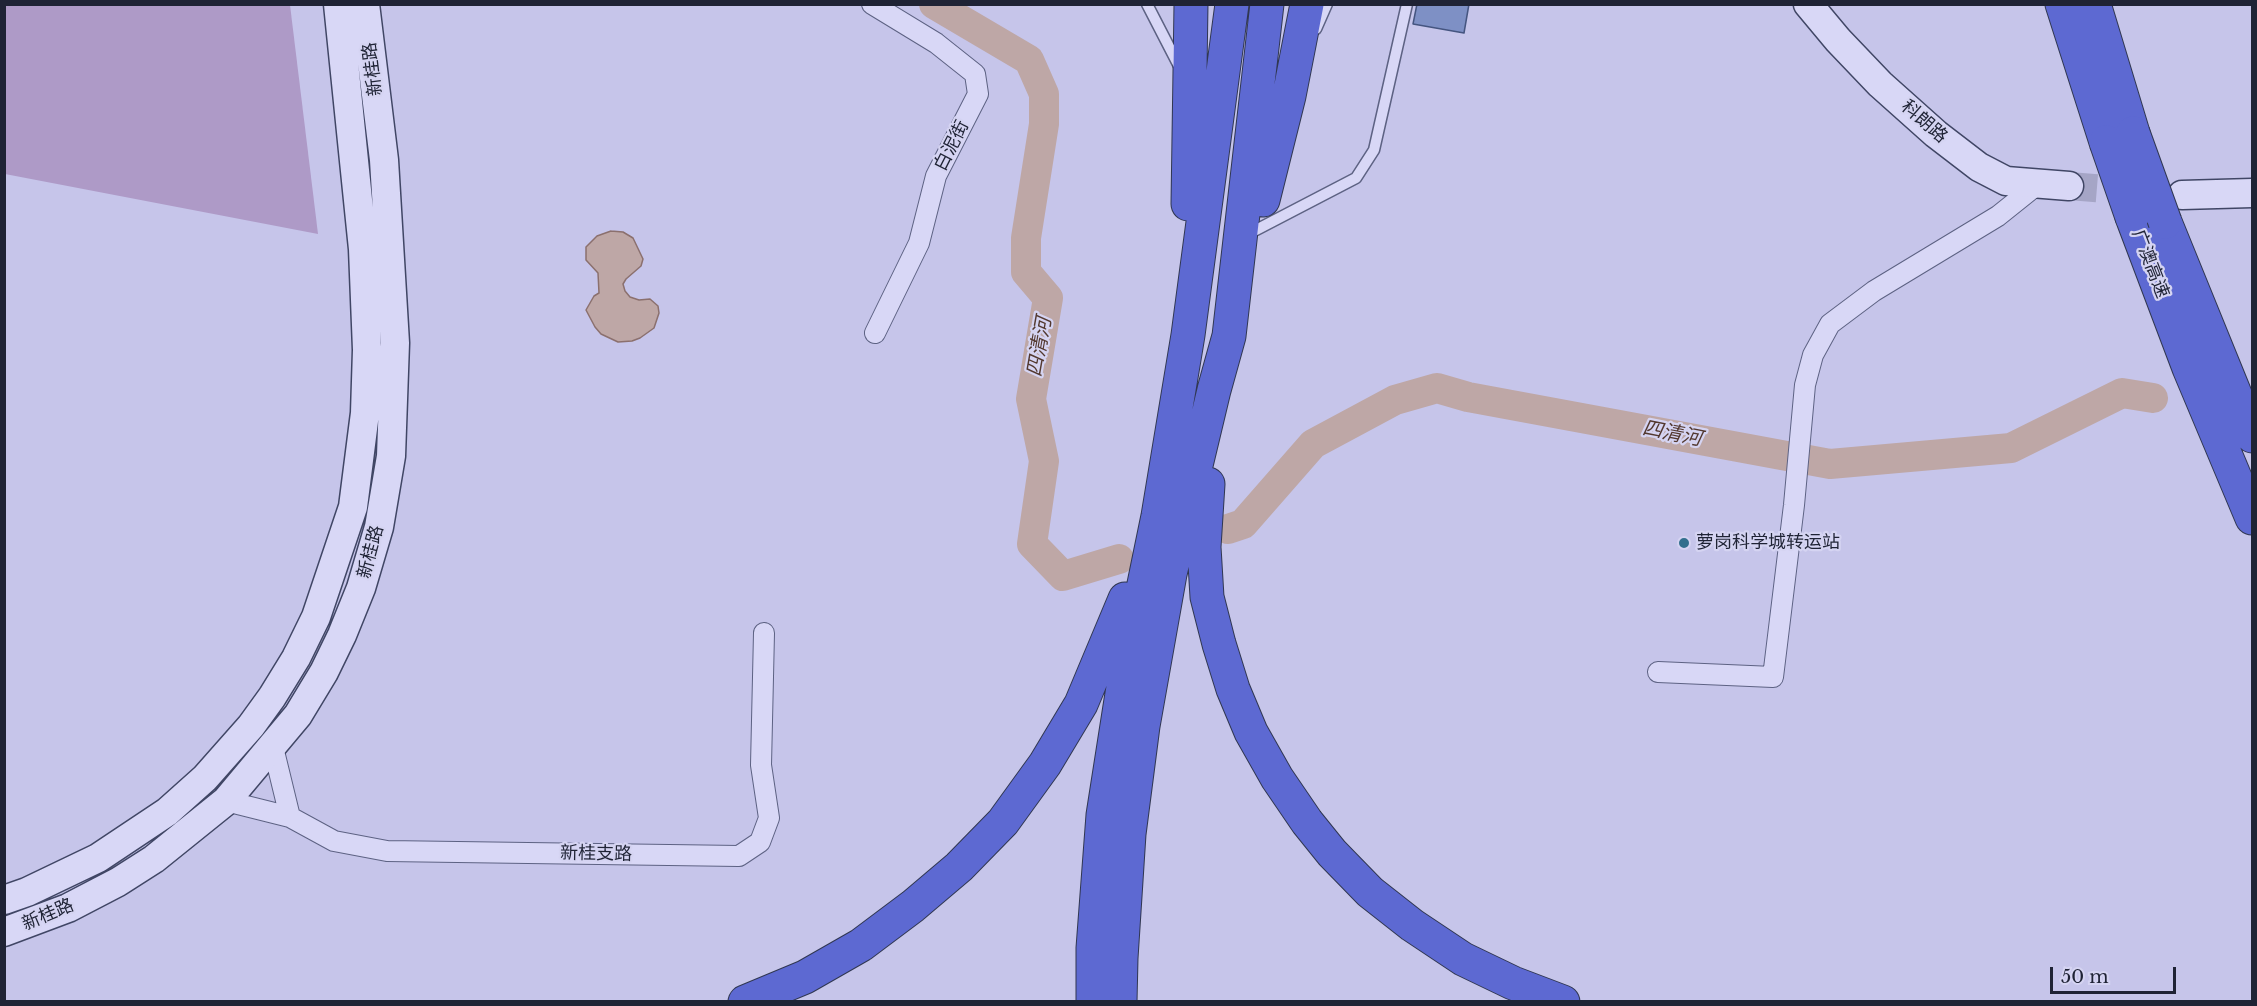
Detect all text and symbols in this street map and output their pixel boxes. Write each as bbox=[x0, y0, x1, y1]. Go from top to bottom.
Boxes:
street label: 新桂路 bbox=[359, 41, 387, 97]
street label: 科朗路 bbox=[1897, 96, 1951, 148]
street label: 白泥街 bbox=[930, 117, 974, 175]
street label: 广澳高速 bbox=[2127, 227, 2173, 301]
water label: 四清河 bbox=[1023, 315, 1057, 379]
water label: 四清河 bbox=[1640, 416, 1704, 452]
street label: 新桂路 bbox=[354, 523, 388, 581]
place label: 萝岗科学城转运站 bbox=[1696, 532, 1840, 554]
marker: 萝岗科学城转运站 bbox=[1677, 536, 1691, 550]
street label: 新桂支路 bbox=[560, 843, 632, 865]
street label: 新桂路 bbox=[19, 895, 77, 935]
scale bar bbox=[2053, 955, 2179, 993]
text: 50 m bbox=[2061, 966, 2109, 988]

